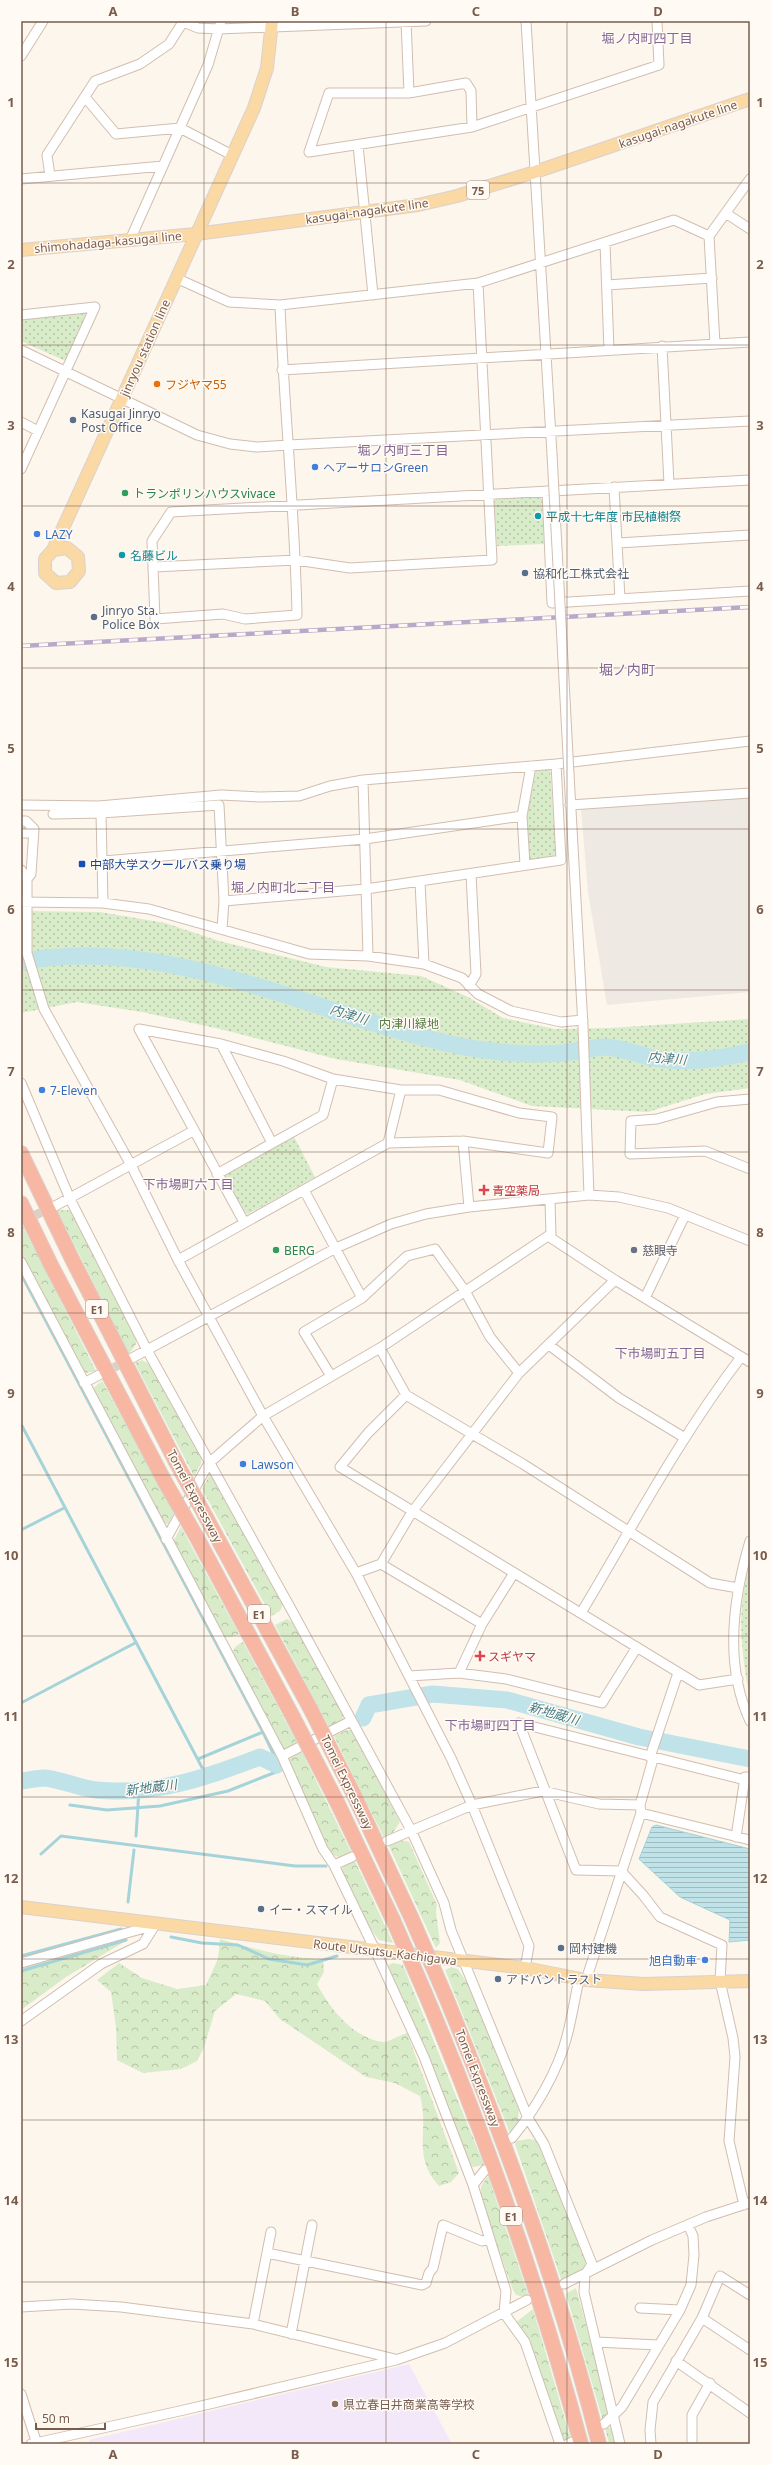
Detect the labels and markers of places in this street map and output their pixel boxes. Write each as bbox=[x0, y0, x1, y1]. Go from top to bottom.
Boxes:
place label: フジヤマ55 bbox=[165, 376, 227, 393]
marker: フジヤマ55 bbox=[152, 379, 162, 389]
place label: Kasugai Jinryo Post Office bbox=[81, 405, 161, 436]
marker: Kasugai Jinryo Post Office bbox=[68, 415, 78, 425]
place label: ヘアーサロンGreen bbox=[323, 459, 428, 476]
marker: ヘアーサロンGreen bbox=[310, 462, 320, 472]
place label: トランポリンハウスvivace bbox=[133, 485, 276, 502]
marker: トランポリンハウスvivace bbox=[120, 488, 130, 498]
place label: 平成十七年度 市民植樹祭 bbox=[546, 508, 681, 525]
marker: 平成十七年度 市民植樹祭 bbox=[533, 511, 543, 521]
place label: LAZY bbox=[45, 526, 73, 543]
marker: LAZY bbox=[32, 529, 42, 539]
place label: 名藤ビル bbox=[130, 547, 178, 564]
marker: 名藤ビル bbox=[117, 550, 127, 560]
place label: 協和化工株式会社 bbox=[533, 565, 629, 582]
marker: 協和化工株式会社 bbox=[520, 568, 530, 578]
place label: Jinryo Sta. Police Box bbox=[101, 602, 160, 633]
marker: Jinryo Sta. Police Box bbox=[89, 612, 99, 622]
place label: 中部大学スクールバス乗り場 bbox=[90, 856, 246, 873]
marker: 中部大学スクールバス乗り場 bbox=[77, 859, 87, 869]
place label: 7-Eleven bbox=[50, 1082, 97, 1099]
marker: 7-Eleven bbox=[37, 1085, 47, 1095]
place label: 青空薬局 bbox=[492, 1182, 540, 1199]
marker: 青空薬局 bbox=[479, 1185, 489, 1195]
place label: BERG bbox=[284, 1242, 315, 1259]
place label: 慈眼寺 bbox=[642, 1242, 678, 1259]
marker: BERG bbox=[271, 1245, 281, 1255]
marker: 慈眼寺 bbox=[629, 1245, 639, 1255]
place label: Lawson bbox=[251, 1456, 294, 1473]
marker: Lawson bbox=[238, 1459, 248, 1469]
place label: スギヤマ bbox=[488, 1648, 536, 1665]
marker: スギヤマ bbox=[475, 1651, 485, 1661]
place label: イー・スマイル bbox=[269, 1901, 353, 1918]
marker: イー・スマイル bbox=[256, 1904, 266, 1914]
place label: 岡村建機 bbox=[569, 1940, 617, 1957]
marker: 岡村建機 bbox=[556, 1943, 566, 1953]
place label: 旭自動車 bbox=[649, 1952, 697, 1969]
marker: 旭自動車 bbox=[700, 1955, 710, 1965]
place label: アドバントラスト bbox=[506, 1971, 602, 1988]
marker: アドバントラスト bbox=[493, 1974, 503, 1984]
place label: 県立春日井商業高等学校 bbox=[343, 2396, 475, 2413]
marker: 県立春日井商業高等学校 bbox=[330, 2399, 340, 2409]

